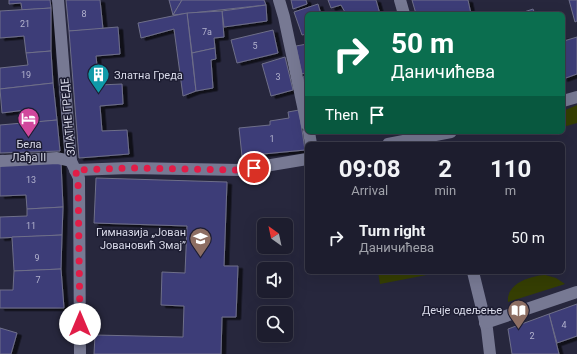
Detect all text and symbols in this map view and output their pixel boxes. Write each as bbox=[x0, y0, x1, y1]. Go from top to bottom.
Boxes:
house number: 8 bbox=[81, 9, 87, 19]
house number: 21 bbox=[20, 19, 30, 29]
house number: 7a bbox=[202, 27, 212, 37]
text: 50 m bbox=[391, 27, 454, 60]
icon: right bbox=[325, 28, 377, 80]
house number: 5 bbox=[252, 41, 258, 51]
text: Даничићева bbox=[391, 61, 495, 82]
building icon: Златна Греда bbox=[85, 62, 111, 95]
place label: Златна Греда bbox=[114, 69, 183, 82]
house number: 19 bbox=[21, 70, 31, 80]
house number: 3 bbox=[275, 72, 281, 82]
street label: ЗЛАТНЕ ГРЕДЕ bbox=[58, 78, 78, 156]
icon: arrive bbox=[366, 104, 388, 126]
hotel icon: Бела Лађа II bbox=[16, 105, 42, 138]
text: Then bbox=[325, 106, 358, 124]
house number: 1 bbox=[269, 134, 275, 144]
place label: Бела Лађа II bbox=[12, 138, 46, 164]
pin bbox=[237, 151, 271, 185]
text: 09:08 bbox=[339, 155, 401, 183]
text: 2 bbox=[438, 155, 452, 183]
text: 110 bbox=[490, 155, 531, 183]
icon: arrive bbox=[243, 157, 265, 179]
house number: 13 bbox=[26, 175, 36, 185]
text: Arrival bbox=[351, 183, 388, 198]
text: min bbox=[434, 183, 456, 198]
text: m bbox=[505, 183, 516, 198]
north arrow bbox=[257, 218, 293, 254]
map controls bbox=[257, 218, 293, 342]
house number: 11 bbox=[26, 221, 36, 231]
text: Turn right bbox=[359, 222, 425, 240]
school or university icon: Гимназија „Јован Јовановић Змај” bbox=[188, 225, 214, 258]
place label: Гимназија „Јован Јовановић Змај” bbox=[96, 226, 186, 252]
icon: right bbox=[325, 227, 347, 249]
text: 50 m bbox=[511, 229, 545, 247]
text: Даничићева bbox=[359, 240, 434, 255]
house number: 9 bbox=[34, 253, 40, 263]
button: sound bbox=[257, 262, 293, 298]
house number: 7 bbox=[35, 275, 41, 285]
library icon: Дечје одељење bbox=[505, 297, 531, 330]
position arrow bbox=[59, 303, 101, 345]
place label: Дечје одељење bbox=[422, 304, 502, 317]
button: search bbox=[257, 306, 293, 342]
house number: 4 bbox=[561, 320, 567, 330]
house number: 2 bbox=[529, 331, 535, 341]

